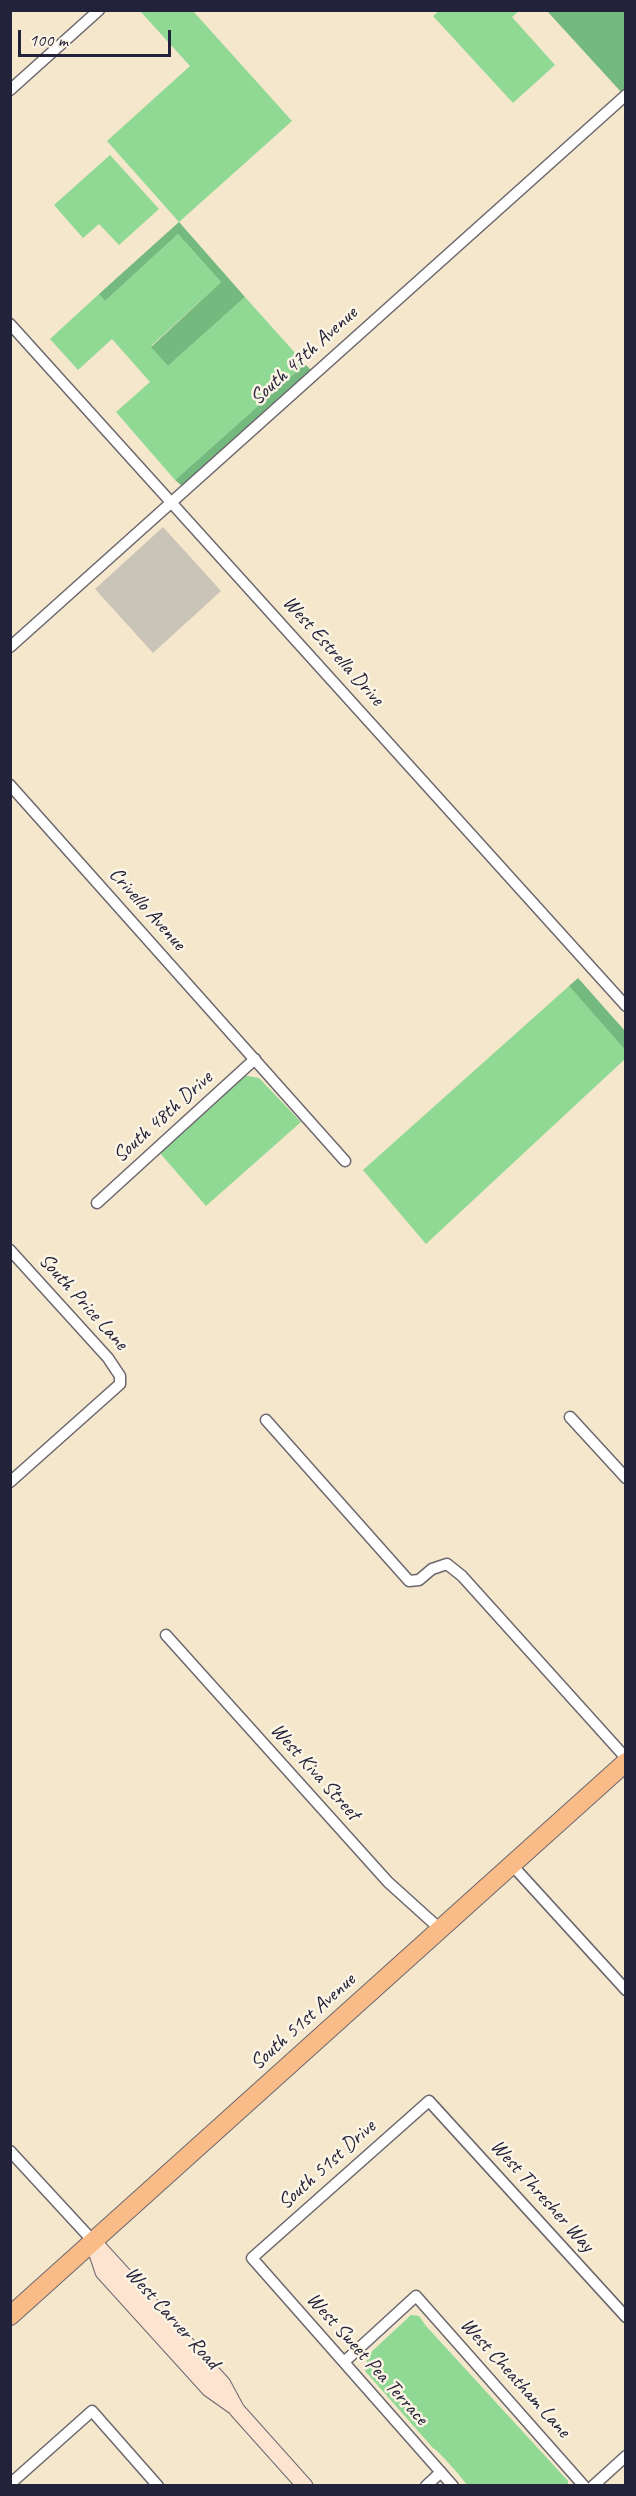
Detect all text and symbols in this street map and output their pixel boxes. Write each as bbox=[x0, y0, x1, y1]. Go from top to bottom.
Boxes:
scale bar bbox=[21, 18, 174, 56]
text: 100 m bbox=[29, 29, 68, 51]
street label: South 47th Avenue bbox=[245, 301, 363, 411]
street label: West Estrella Drive bbox=[277, 591, 389, 711]
street label: Crivello Avenue bbox=[103, 862, 191, 956]
street label: South 48th Drive bbox=[108, 1066, 218, 1168]
street label: South Price Lane bbox=[33, 1248, 133, 1356]
street label: West Kiva Street bbox=[265, 1718, 365, 1826]
street label: South 51st Avenue bbox=[245, 1968, 361, 2076]
street label: South 51st Drive bbox=[273, 2115, 381, 2215]
street label: West Thresher Way bbox=[485, 2134, 599, 2258]
street label: West Carver Road bbox=[119, 2261, 225, 2375]
street label: West Sweet Pea Terrace bbox=[301, 2287, 433, 2431]
street label: West Cheatham Lane bbox=[455, 2313, 575, 2443]

